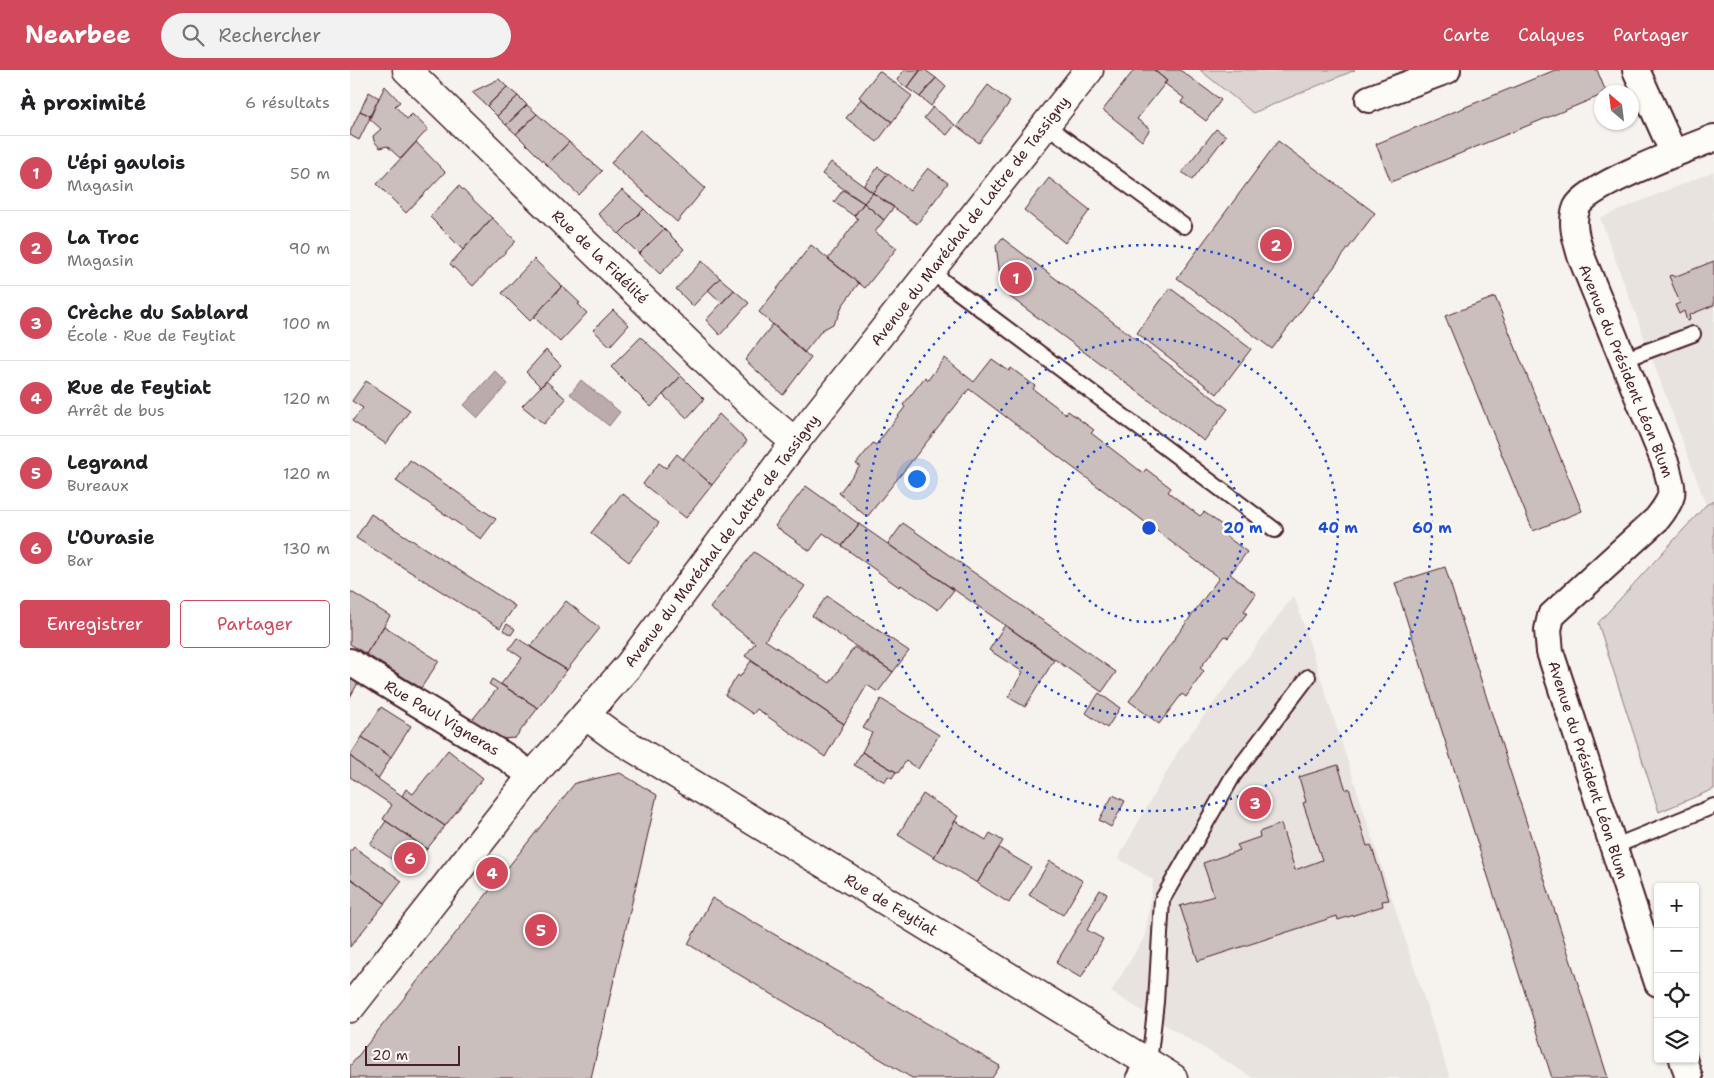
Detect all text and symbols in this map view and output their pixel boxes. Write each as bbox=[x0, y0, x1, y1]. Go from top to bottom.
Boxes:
search box bbox=[161, 13, 511, 58]
text: Nearbee bbox=[25, 19, 131, 51]
icon: search bbox=[179, 21, 207, 49]
text: Rechercher bbox=[219, 23, 321, 48]
text: Carte bbox=[1443, 23, 1490, 47]
text: Calques bbox=[1518, 23, 1585, 47]
text: Partager bbox=[1613, 23, 1689, 47]
north arrow bbox=[1594, 85, 1639, 130]
text: À proximité bbox=[20, 89, 146, 117]
text: 6 résultats bbox=[245, 92, 330, 113]
street label: Avenue du Maréchal de Lattre de Tassigny bbox=[866, 92, 1074, 350]
text: L'épi gaulois bbox=[67, 150, 185, 175]
text: 1 bbox=[32, 163, 40, 184]
text: 50 m bbox=[290, 163, 330, 184]
text: Magasin bbox=[67, 175, 133, 196]
street label: Rue de la Fidélité bbox=[547, 206, 653, 308]
text: La Troc bbox=[67, 225, 139, 250]
pin: 2 bbox=[1260, 226, 1292, 264]
text: 2 bbox=[30, 238, 42, 259]
text: 90 m bbox=[289, 238, 330, 259]
text: Magasin bbox=[67, 250, 133, 271]
pin: 1 bbox=[1000, 259, 1032, 297]
street label: Avenue du Président Léon Blum bbox=[1574, 261, 1678, 481]
text: Crèche du Sablard bbox=[67, 300, 249, 325]
text: 3 bbox=[30, 313, 42, 334]
text: 100 m bbox=[282, 313, 330, 334]
text: École · Rue de Feytiat bbox=[67, 325, 236, 346]
text: Rue de Feytiat bbox=[67, 375, 211, 400]
text: 4 bbox=[30, 388, 42, 409]
text: 120 m bbox=[283, 388, 330, 409]
text: Arrêt de bus bbox=[67, 400, 165, 421]
street label: Avenue du Maréchal de Lattre de Tassigny bbox=[620, 410, 824, 672]
text: Legrand bbox=[67, 450, 148, 475]
text: 5 bbox=[31, 463, 41, 484]
text: 120 m bbox=[283, 463, 330, 484]
your location bbox=[904, 466, 930, 492]
text: Bureaux bbox=[67, 475, 128, 496]
text: 20 m bbox=[1223, 518, 1263, 538]
text: 40 m bbox=[1318, 518, 1358, 538]
text: 60 m bbox=[1412, 518, 1452, 538]
centre of rings bbox=[1140, 519, 1158, 537]
text: L'Ourasie bbox=[67, 525, 155, 550]
text: 6 bbox=[30, 538, 42, 559]
text: 130 m bbox=[283, 538, 330, 559]
text: Bar bbox=[67, 550, 94, 571]
button: Enregistrer bbox=[20, 600, 170, 648]
button: Partager bbox=[180, 600, 330, 648]
street label: Avenue du Président Léon Blum bbox=[1543, 658, 1633, 882]
street label: Rue Paul Vigneras bbox=[381, 676, 503, 760]
pin: 3 bbox=[1239, 784, 1271, 822]
pin: 6 bbox=[394, 839, 426, 877]
pin: 4 bbox=[476, 854, 508, 892]
street label: Rue de Feytiat bbox=[841, 869, 941, 941]
map controls bbox=[1654, 883, 1699, 1063]
button: + bbox=[1654, 883, 1699, 928]
pin: 5 bbox=[525, 911, 557, 949]
button: − bbox=[1654, 928, 1699, 973]
button: locate bbox=[1654, 973, 1699, 1018]
button: layers bbox=[1654, 1018, 1699, 1063]
scale bar bbox=[365, 1043, 460, 1066]
text: 20 m bbox=[372, 1046, 408, 1064]

